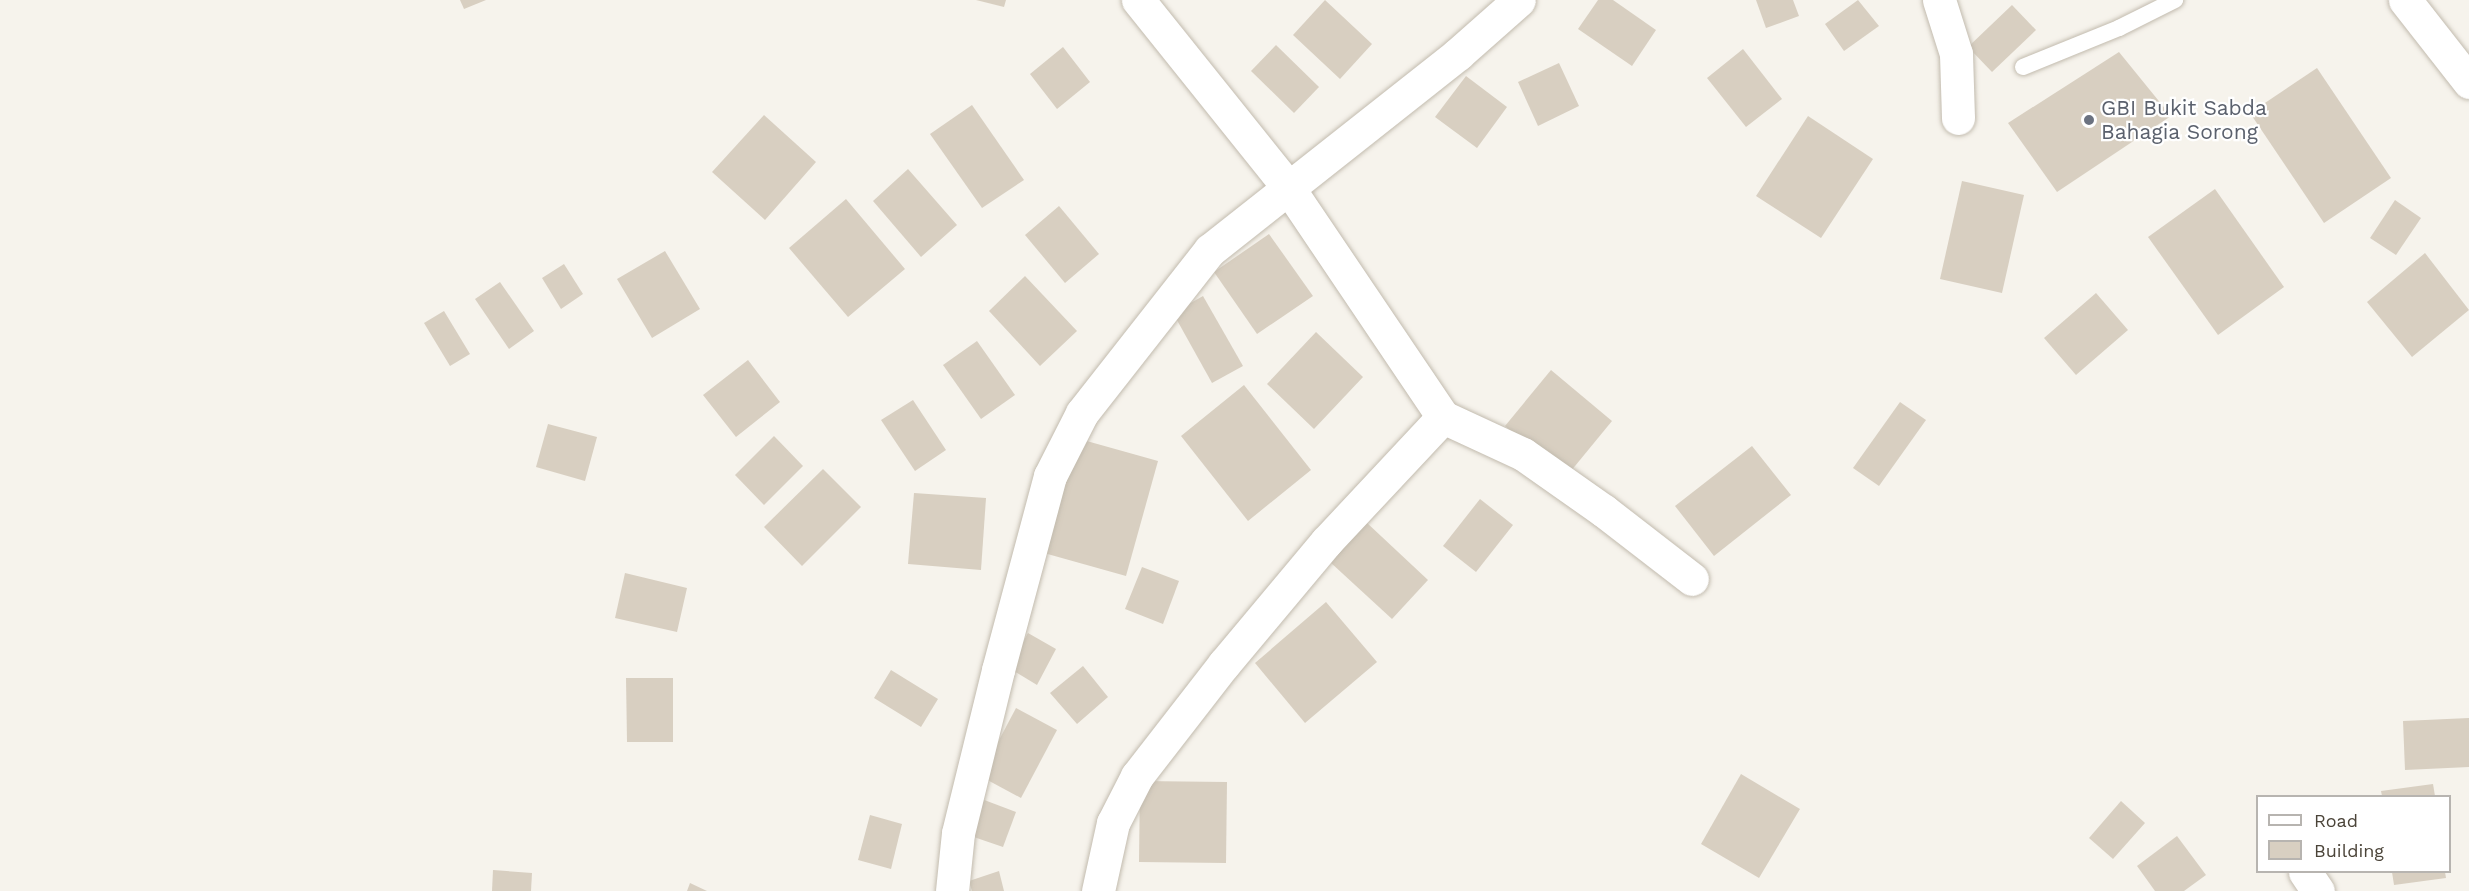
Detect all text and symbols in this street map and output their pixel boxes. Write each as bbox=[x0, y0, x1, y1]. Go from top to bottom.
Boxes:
place label: GBI Bukit Sabda Bahagia Sorong bbox=[2101, 95, 2267, 145]
marker: GBI Bukit Sabda Bahagia Sorong bbox=[2082, 113, 2096, 127]
legend bbox=[2256, 795, 2451, 873]
text: Road bbox=[2314, 810, 2358, 831]
text: Building bbox=[2314, 840, 2384, 861]

